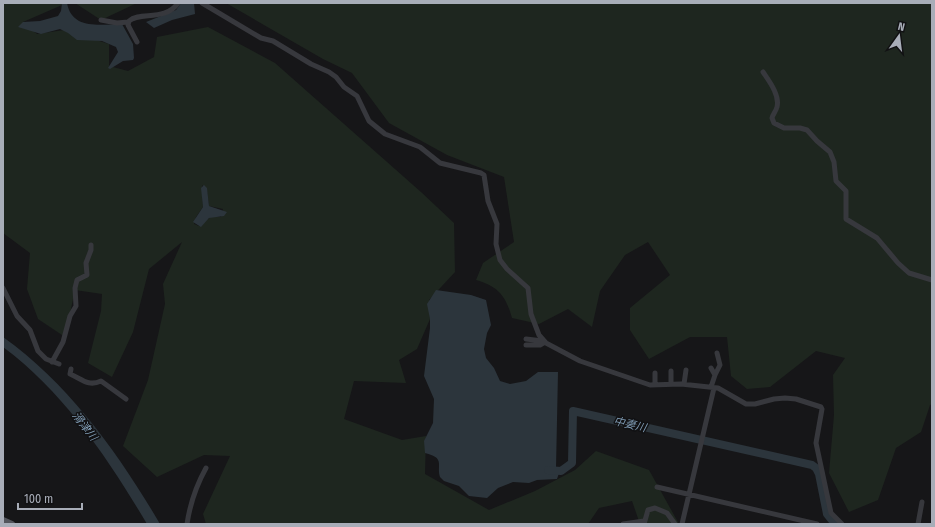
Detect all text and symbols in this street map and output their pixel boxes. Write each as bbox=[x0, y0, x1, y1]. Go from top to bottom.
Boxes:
north arrow bbox=[879, 16, 919, 56]
text: N bbox=[897, 20, 906, 34]
water label: 滑津川 bbox=[69, 409, 101, 444]
water label: 中妻川 bbox=[612, 414, 648, 435]
scale bar bbox=[18, 485, 82, 511]
text: 100 m bbox=[24, 492, 53, 506]

